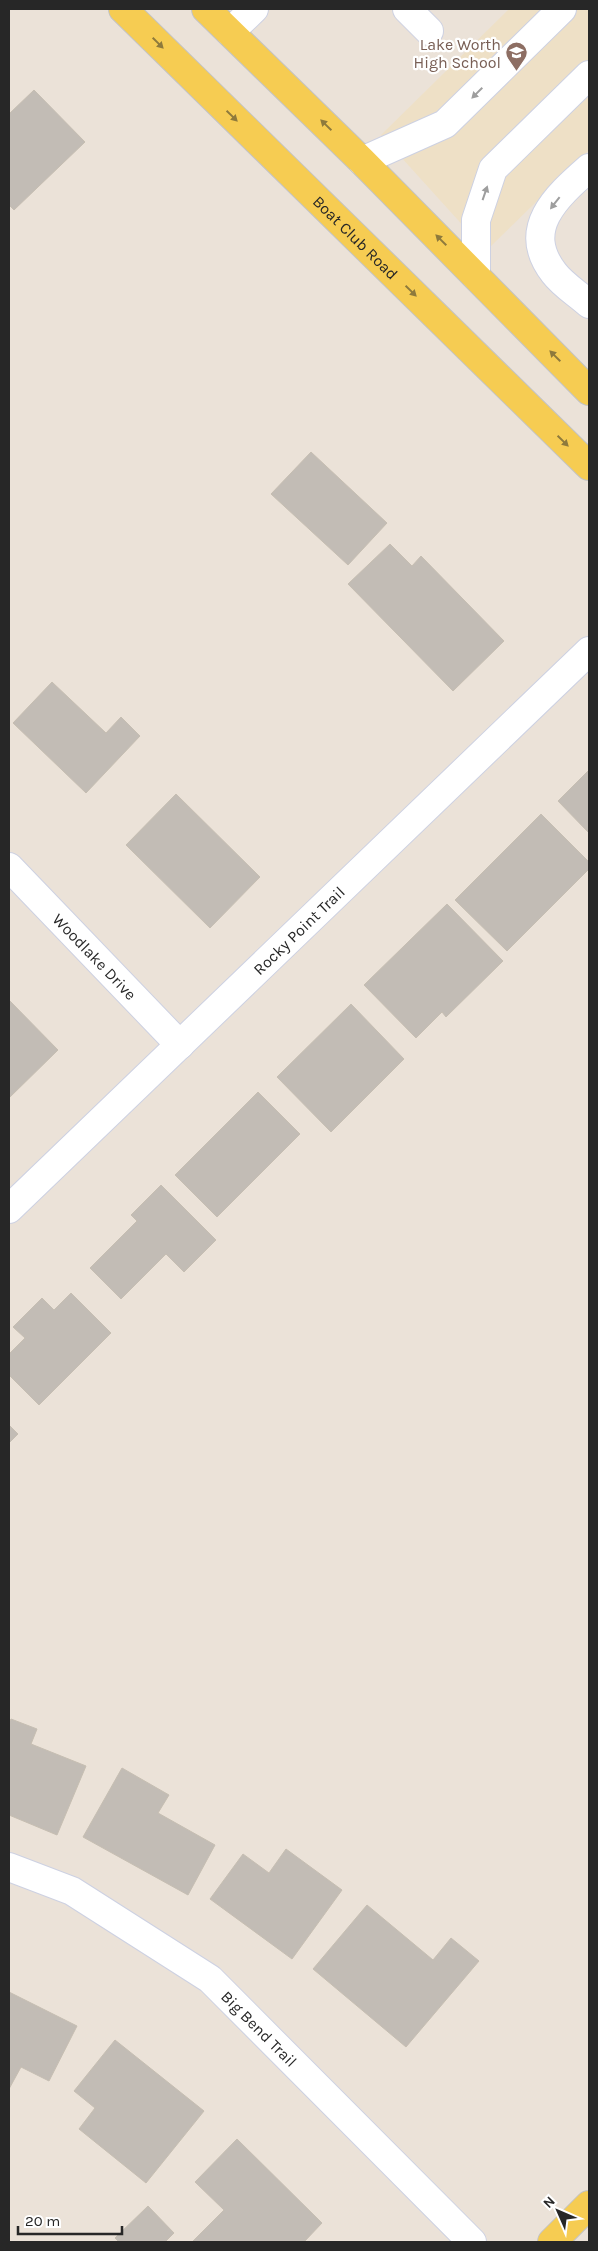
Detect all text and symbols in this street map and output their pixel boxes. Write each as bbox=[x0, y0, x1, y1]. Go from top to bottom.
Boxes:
place label: Lake Worth High School bbox=[413, 35, 501, 72]
one-way arrow bbox=[152, 37, 164, 49]
school or university icon: Lake Worth High School bbox=[505, 41, 529, 72]
one-way arrow bbox=[472, 86, 484, 98]
one-way arrow bbox=[226, 109, 238, 121]
one-way arrow bbox=[320, 120, 332, 132]
one-way arrow bbox=[482, 186, 489, 201]
street label: Boat Club Road bbox=[309, 191, 402, 283]
one-way arrow bbox=[549, 196, 560, 209]
one-way arrow bbox=[435, 234, 447, 246]
one-way arrow bbox=[404, 285, 416, 297]
one-way arrow bbox=[549, 350, 561, 362]
one-way arrow bbox=[557, 435, 569, 447]
street label: Rocky Point Trail bbox=[249, 882, 348, 979]
street label: Woodlake Drive bbox=[49, 909, 141, 1004]
street label: Big Bend Trail bbox=[218, 1987, 301, 2070]
north arrow bbox=[533, 2186, 583, 2236]
text: N bbox=[540, 2193, 559, 2212]
scale bar bbox=[18, 2204, 121, 2236]
text: 20 m bbox=[25, 2212, 60, 2230]

